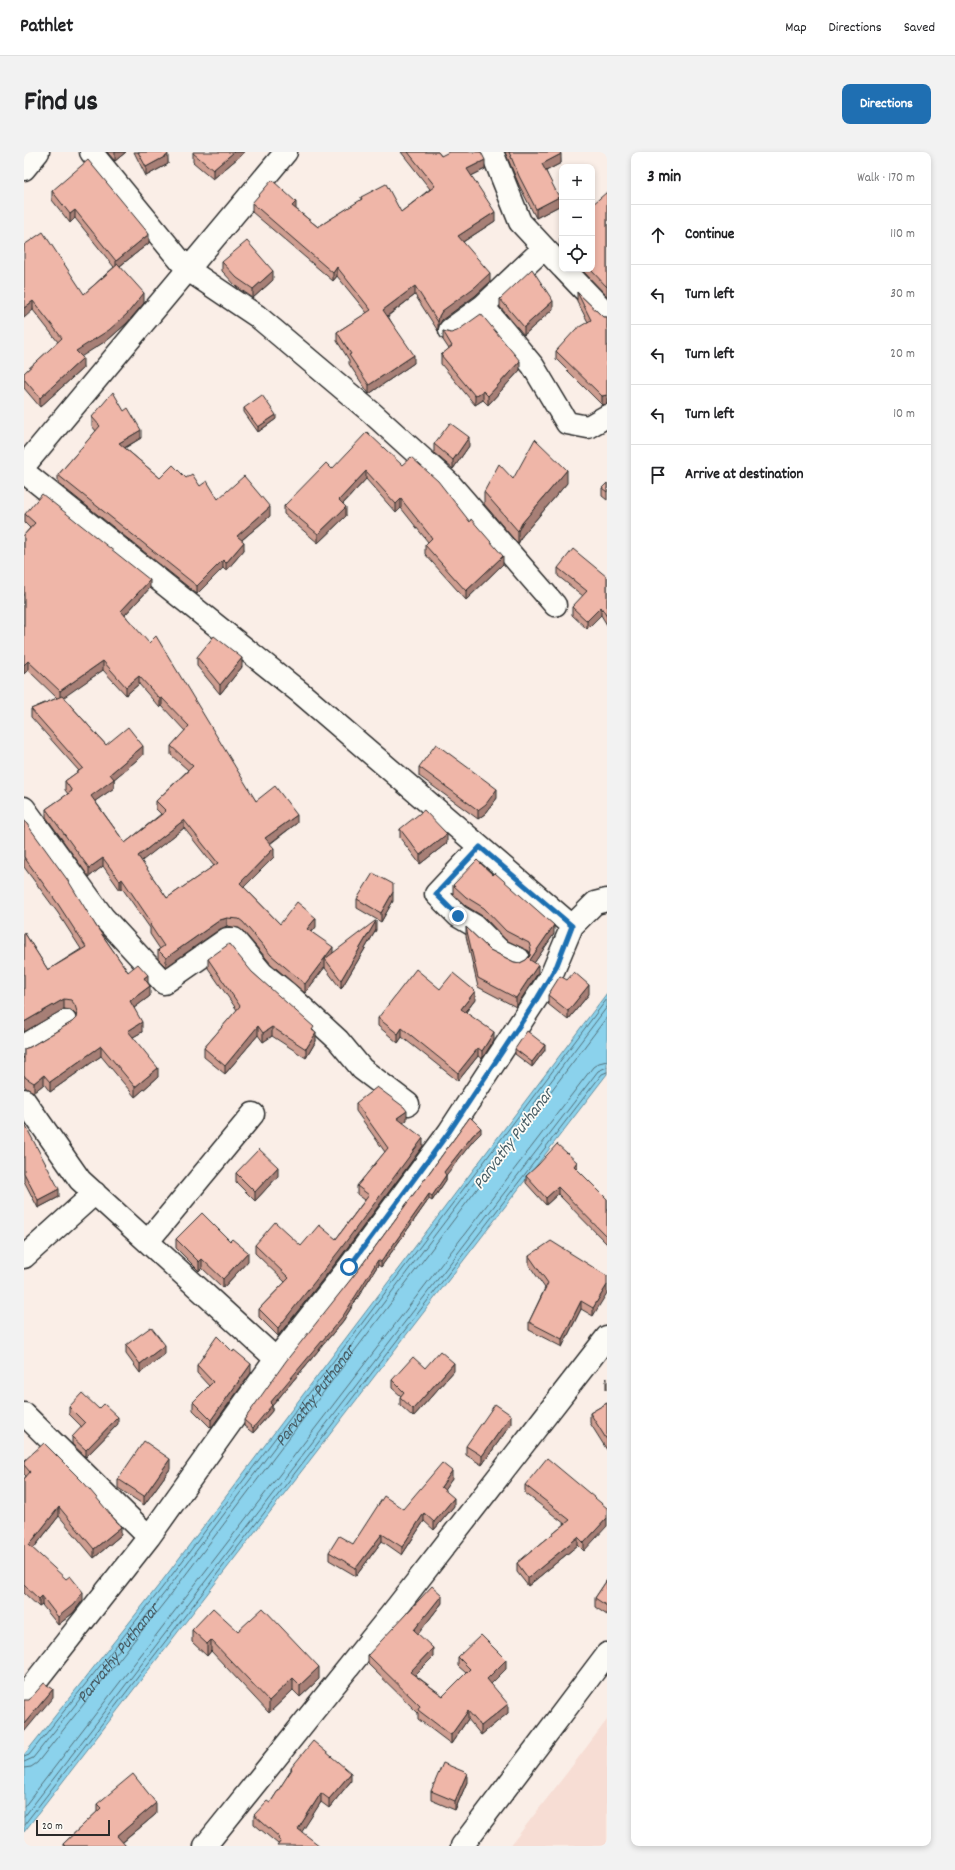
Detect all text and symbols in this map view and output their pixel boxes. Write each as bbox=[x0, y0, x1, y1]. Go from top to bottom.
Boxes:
text: Pathlet bbox=[20, 14, 73, 41]
text: Map bbox=[785, 18, 807, 38]
text: Directions bbox=[829, 18, 882, 38]
text: Saved bbox=[904, 18, 935, 38]
text: Find us bbox=[24, 84, 98, 124]
button: Directions bbox=[842, 84, 931, 124]
map controls bbox=[559, 164, 595, 272]
button: + bbox=[559, 164, 595, 200]
text: 3 min bbox=[647, 166, 681, 190]
text: Walk · 170 m bbox=[857, 169, 915, 188]
button: − bbox=[559, 200, 595, 236]
icon: ahead bbox=[647, 224, 669, 246]
text: Continue bbox=[685, 224, 734, 246]
text: 110 m bbox=[890, 225, 915, 244]
button: locate bbox=[559, 236, 595, 272]
icon: left bbox=[647, 284, 669, 306]
text: Turn left bbox=[685, 284, 734, 306]
text: 30 m bbox=[890, 285, 915, 304]
icon: left bbox=[647, 344, 669, 366]
text: Turn left bbox=[685, 344, 734, 366]
text: 20 m bbox=[890, 345, 915, 364]
icon: left bbox=[647, 404, 669, 426]
text: Turn left bbox=[685, 404, 734, 426]
text: 10 m bbox=[893, 405, 915, 424]
icon: arrive bbox=[647, 464, 669, 486]
text: Arrive at destination bbox=[685, 464, 803, 486]
route end bbox=[449, 907, 467, 925]
water label: Parvathy Puthanar bbox=[468, 1083, 561, 1195]
route start bbox=[340, 1258, 358, 1276]
water label: Parvathy Puthanar bbox=[270, 1340, 364, 1452]
water label: Parvathy Puthanar bbox=[72, 1598, 168, 1709]
scale bar bbox=[36, 1818, 110, 1837]
text: 20 m bbox=[42, 1819, 63, 1835]

